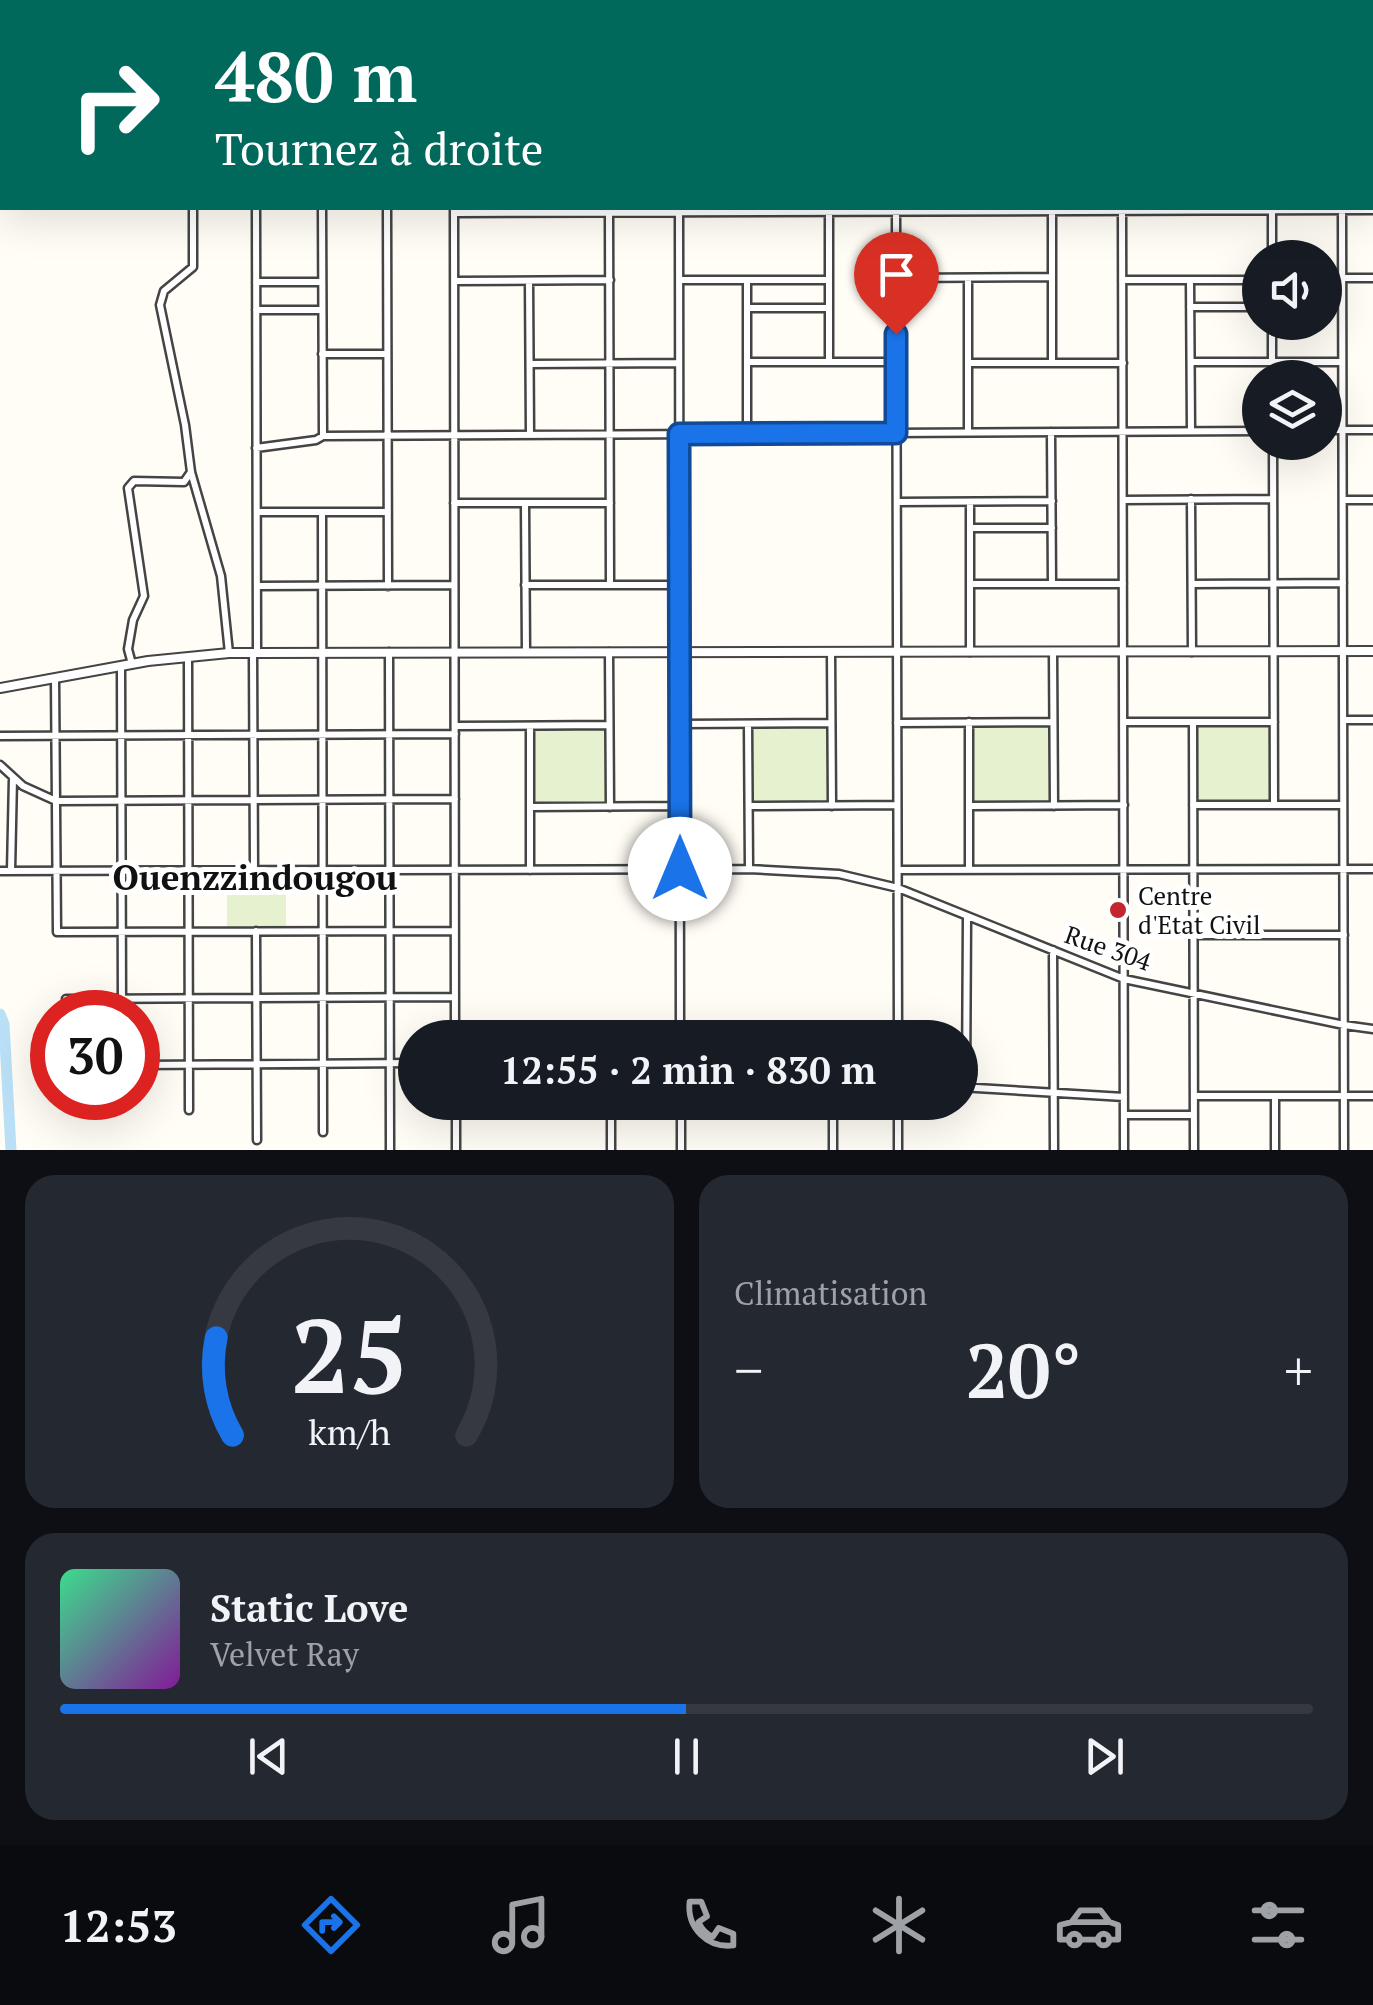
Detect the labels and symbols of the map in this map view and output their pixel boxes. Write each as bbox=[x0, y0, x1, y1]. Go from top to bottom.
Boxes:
pin bbox=[854, 232, 939, 335]
position arrow bbox=[628, 817, 732, 921]
district label: Ouenzzindougou bbox=[113, 854, 398, 900]
place label: Centre d'Etat Civil bbox=[1138, 879, 1261, 941]
marker: Centre d'Etat Civil bbox=[1107, 899, 1129, 921]
street label: Rue 304 bbox=[1061, 917, 1156, 978]
speed limit sign: 30 bbox=[30, 990, 160, 1120]

